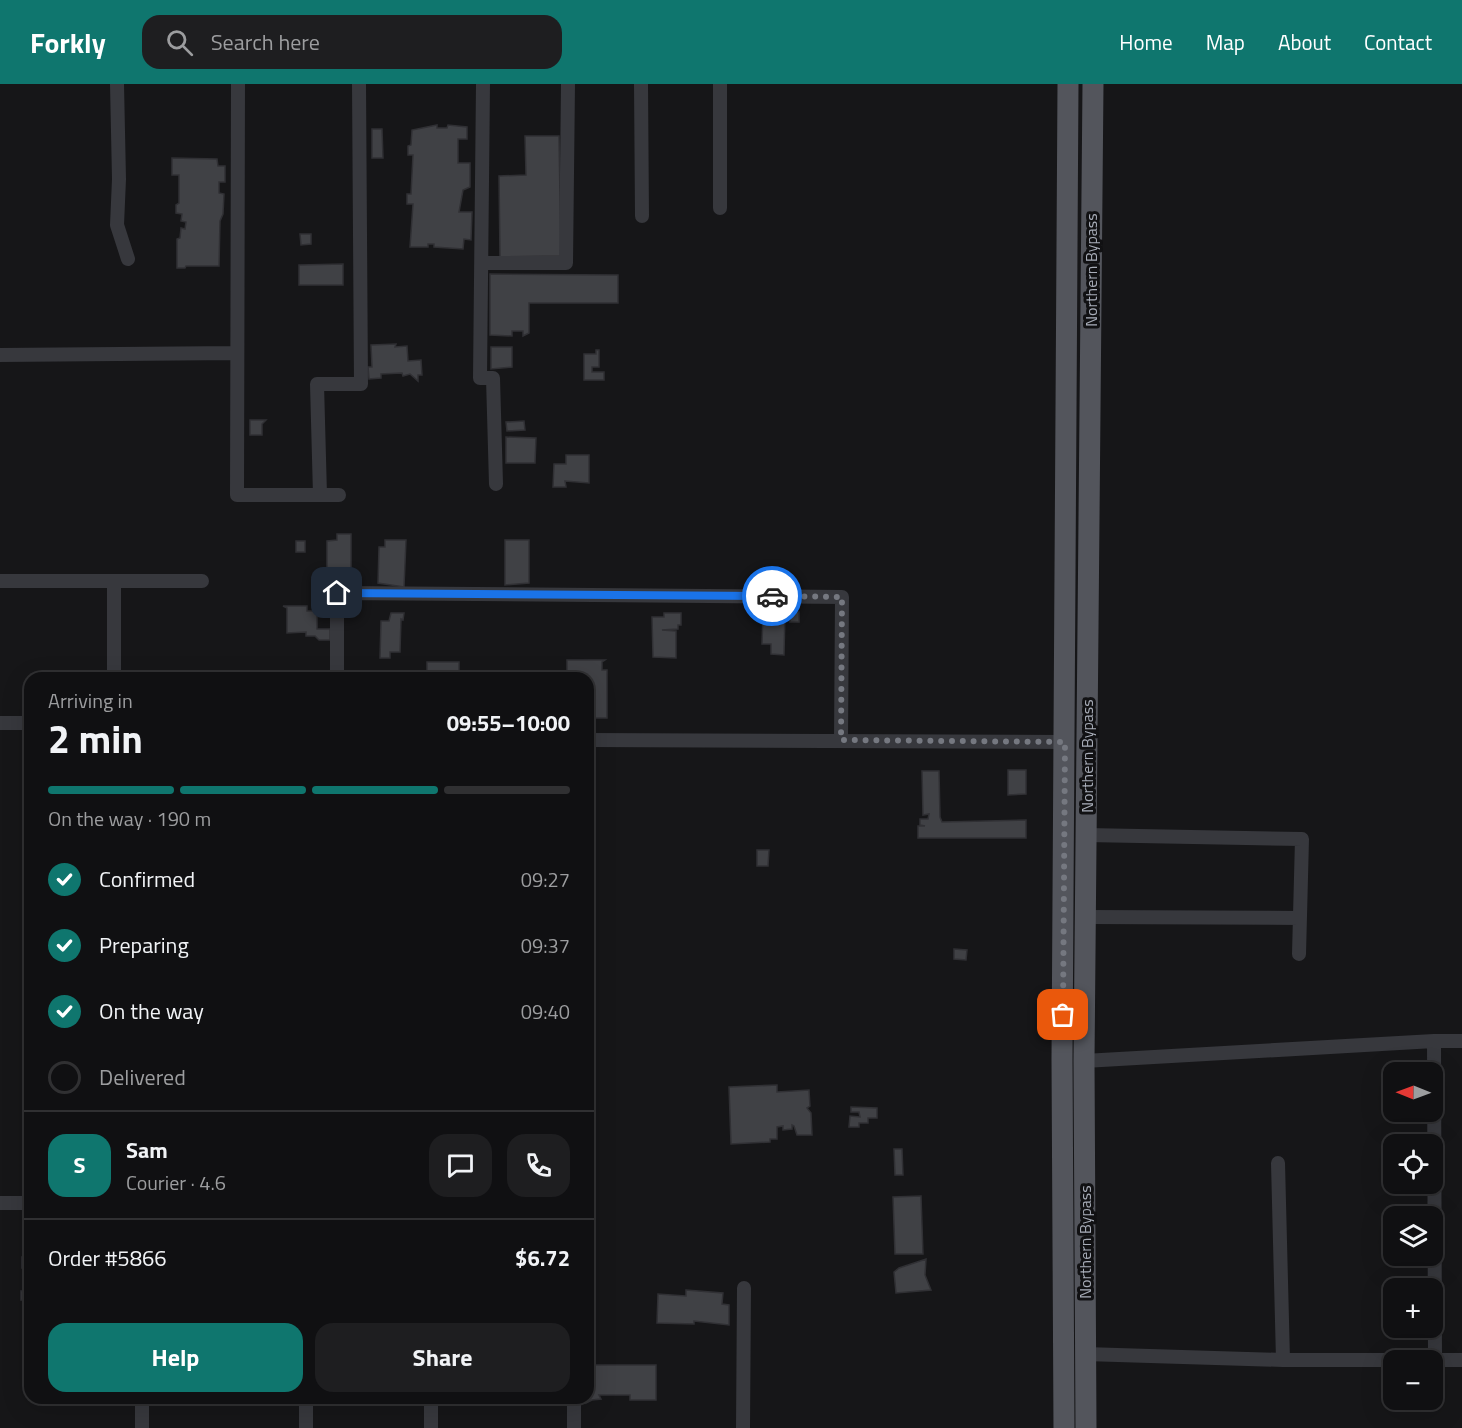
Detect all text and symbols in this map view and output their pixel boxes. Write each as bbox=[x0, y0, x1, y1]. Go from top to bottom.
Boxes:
search box bbox=[142, 15, 562, 69]
text: Forkly bbox=[30, 21, 106, 64]
text: Search here bbox=[211, 25, 320, 59]
icon: search bbox=[163, 26, 196, 59]
text: Home bbox=[1119, 26, 1173, 58]
text: Map bbox=[1206, 26, 1245, 58]
text: About bbox=[1278, 26, 1331, 58]
text: Contact bbox=[1364, 26, 1432, 58]
street label: Northern Bypass bbox=[1079, 213, 1103, 327]
courier bbox=[742, 566, 802, 626]
pin bbox=[311, 567, 362, 618]
icon: home bbox=[320, 576, 353, 609]
icon: car bbox=[756, 580, 789, 613]
text: Arriving in bbox=[48, 685, 133, 716]
street label: Northern Bypass bbox=[1075, 699, 1099, 813]
text: 09:55–10:00 bbox=[447, 706, 570, 740]
text: 2 min bbox=[48, 709, 143, 768]
text: On the way · 190 m bbox=[48, 803, 211, 834]
text: Confirmed bbox=[99, 862, 195, 896]
icon: check bbox=[48, 863, 81, 896]
text: 09:27 bbox=[521, 864, 570, 895]
text: Preparing bbox=[99, 928, 189, 962]
icon: check bbox=[48, 929, 81, 962]
text: 09:37 bbox=[521, 930, 570, 961]
pin bbox=[1037, 989, 1088, 1040]
text: On the way bbox=[99, 994, 204, 1028]
icon: check bbox=[48, 995, 81, 1028]
text: 09:40 bbox=[521, 996, 570, 1027]
icon: bag bbox=[1046, 998, 1079, 1031]
text: Delivered bbox=[99, 1060, 186, 1094]
north arrow bbox=[1383, 1062, 1443, 1122]
map controls bbox=[1383, 1062, 1443, 1410]
text: Sam bbox=[126, 1133, 168, 1167]
button: chat bbox=[429, 1134, 492, 1197]
button: phone bbox=[507, 1134, 570, 1197]
button: locate bbox=[1383, 1134, 1443, 1194]
text: S bbox=[74, 1148, 85, 1182]
text: Courier · 4.6 bbox=[126, 1167, 226, 1198]
street label: Northern Bypass bbox=[1073, 1185, 1097, 1299]
button: layers bbox=[1383, 1206, 1443, 1266]
text: Order #5866 bbox=[48, 1241, 167, 1275]
text: $6.72 bbox=[515, 1241, 570, 1275]
button: + bbox=[1383, 1278, 1443, 1338]
button: Help bbox=[48, 1323, 303, 1392]
button: Share bbox=[315, 1323, 570, 1392]
button: − bbox=[1383, 1350, 1443, 1410]

